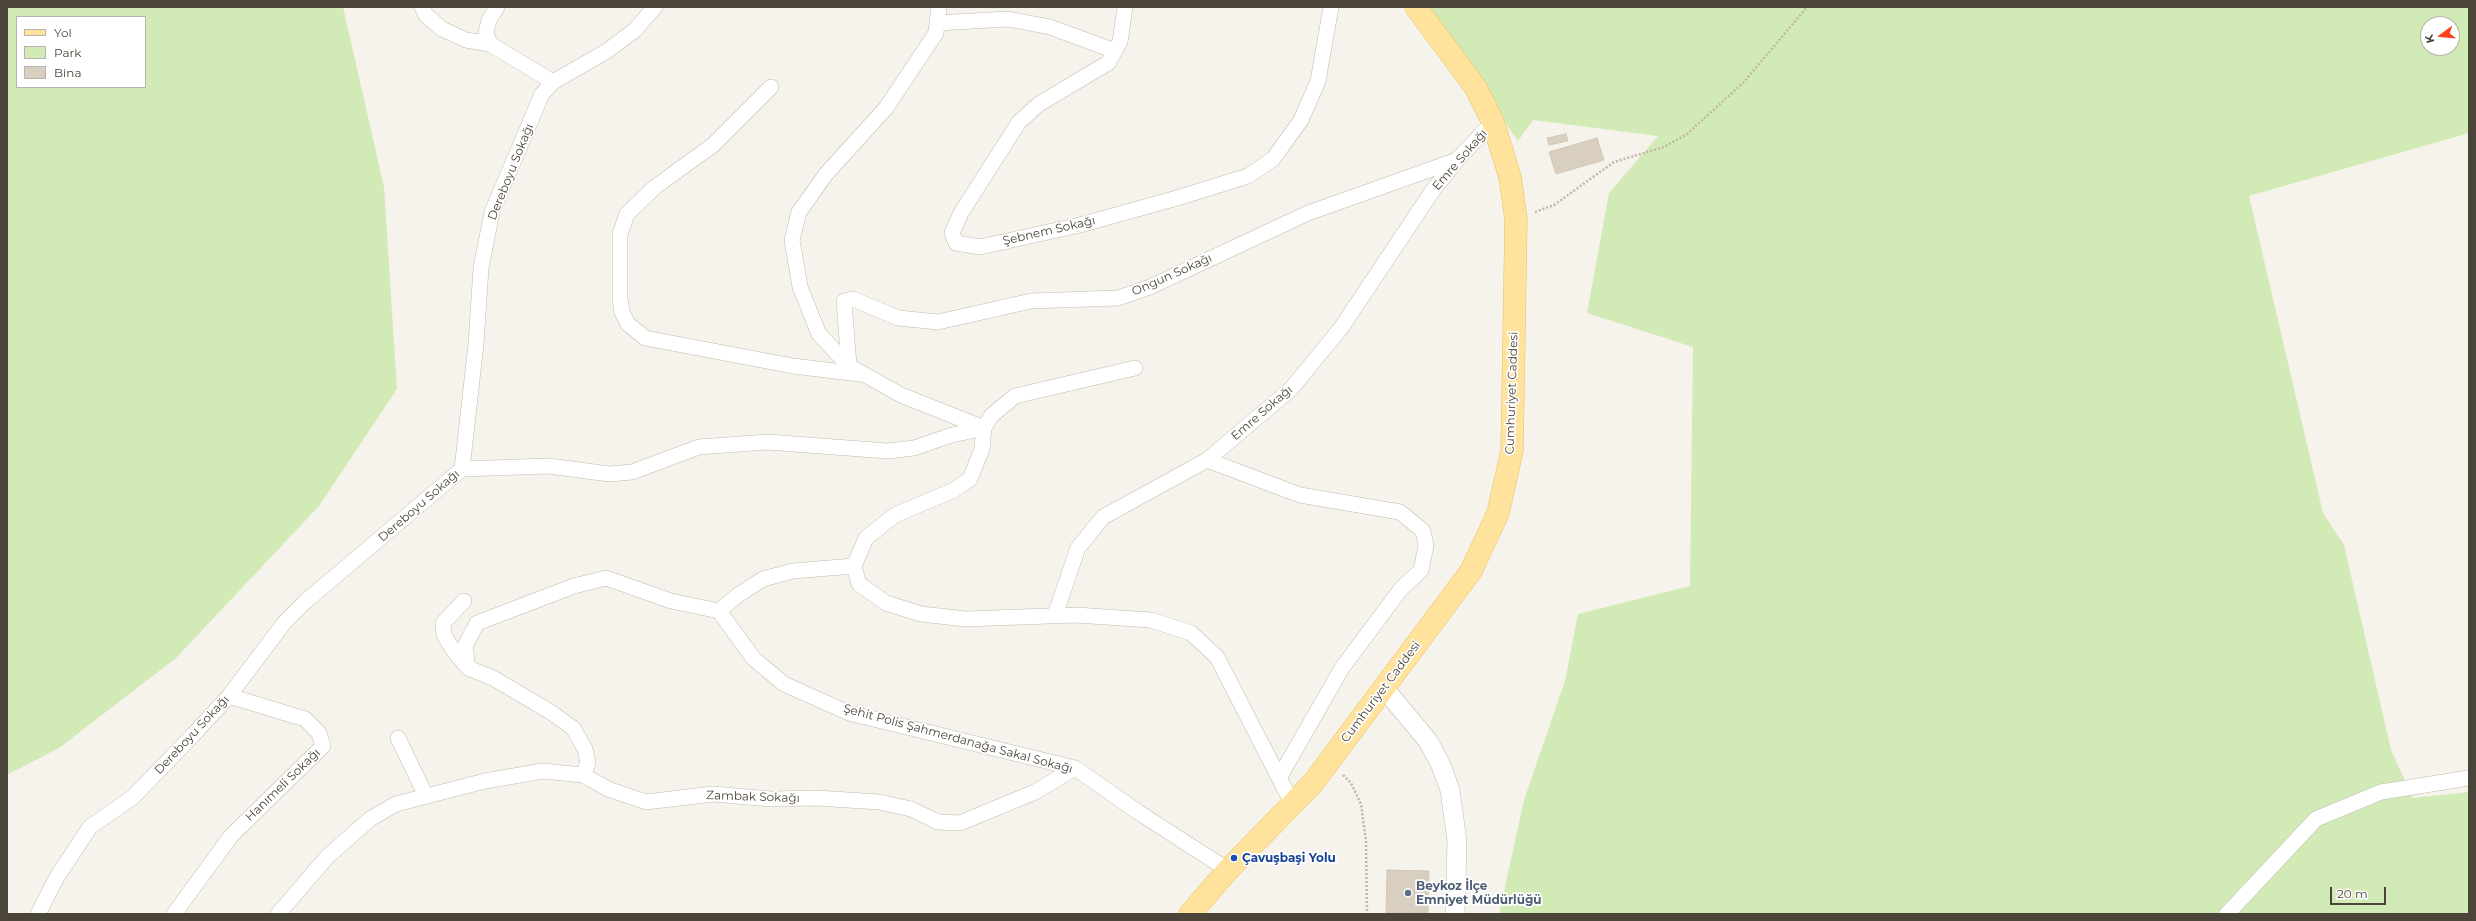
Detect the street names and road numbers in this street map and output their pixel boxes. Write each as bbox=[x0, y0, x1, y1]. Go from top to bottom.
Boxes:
street label: Dereboyu Sokağı bbox=[485, 122, 537, 222]
street label: Emre Sokağı bbox=[1430, 126, 1490, 194]
street label: Şebnem Sokağı bbox=[1001, 213, 1097, 249]
street label: Ongun Sokağı bbox=[1130, 251, 1214, 299]
street label: Cumhuriyet Caddesi bbox=[1503, 331, 1521, 455]
street label: Emre Sokağı bbox=[1228, 383, 1296, 443]
street label: Dereboyu Sokağı bbox=[376, 467, 462, 545]
street label: Cumhuriyet Caddesi bbox=[1338, 639, 1424, 745]
street label: Dereboyu Sokağı bbox=[152, 693, 232, 777]
street label: Şehit Polis Şahmerdanağa Sakal Sokağı bbox=[842, 701, 1074, 777]
street label: Hanımeli Sokağı bbox=[243, 746, 323, 824]
street label: Zambak Sokağı bbox=[706, 788, 800, 806]

